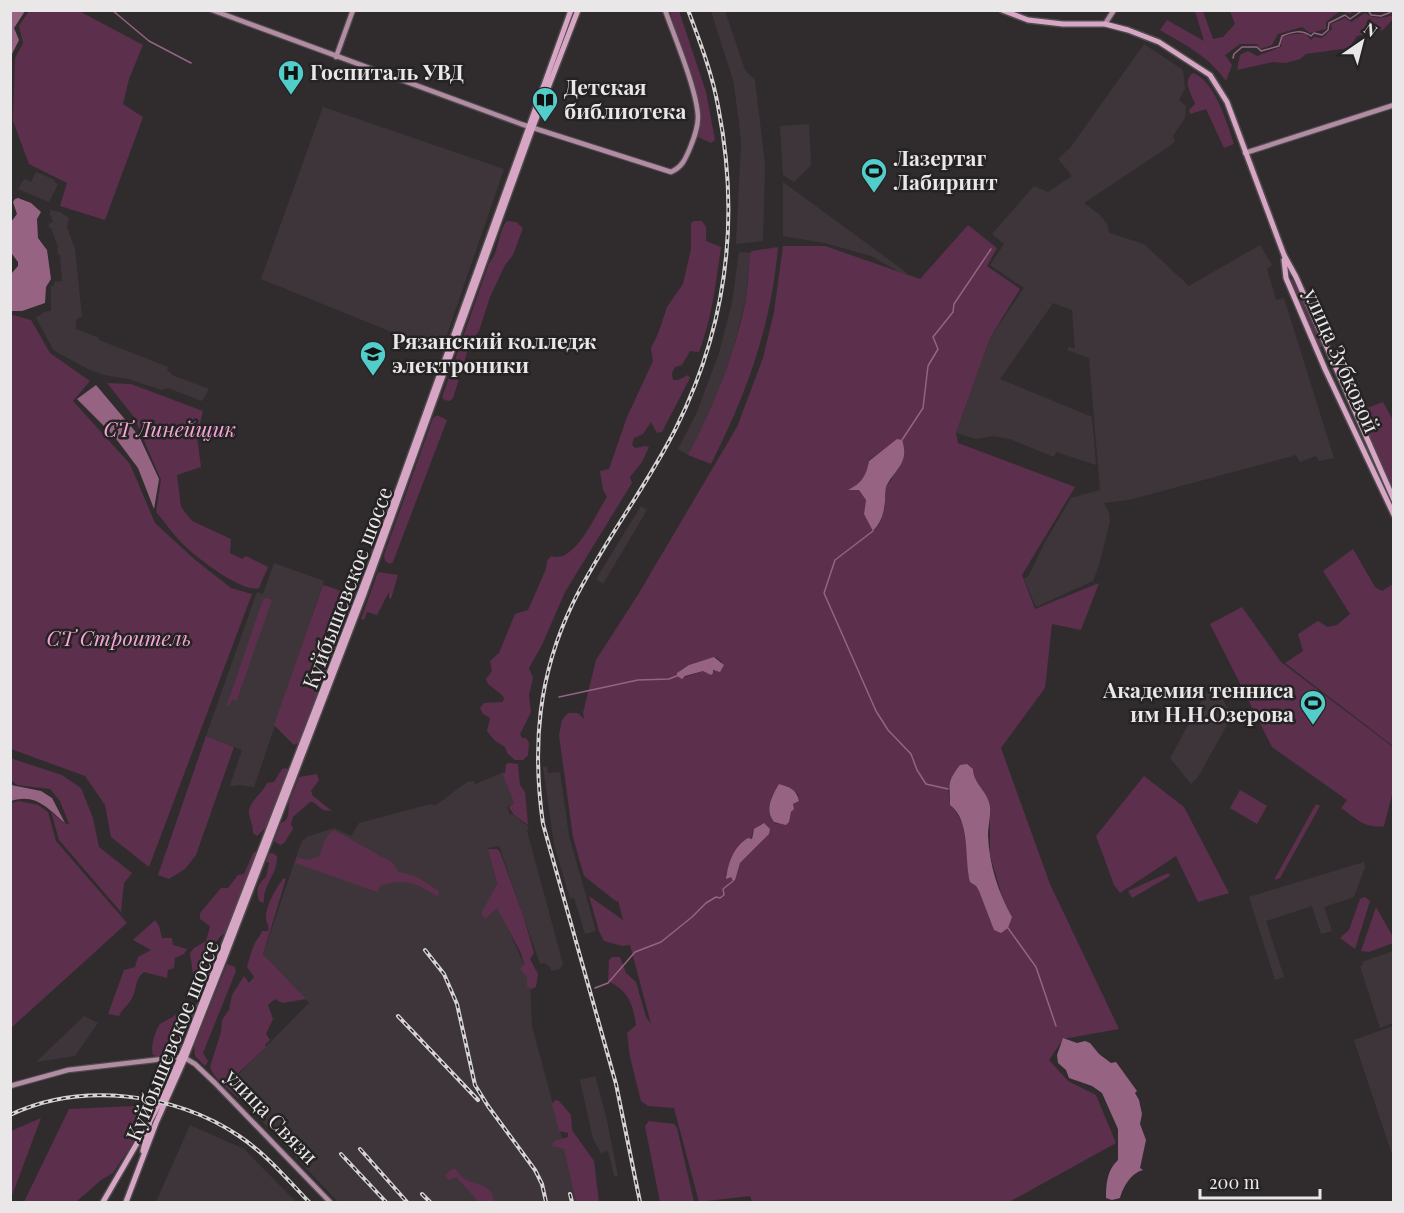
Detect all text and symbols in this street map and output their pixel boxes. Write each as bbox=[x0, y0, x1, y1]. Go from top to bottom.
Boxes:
north arrow bbox=[1332, 12, 1392, 72]
text: N bbox=[1360, 17, 1382, 41]
place label: Госпиталь УВД bbox=[310, 57, 464, 85]
hospital icon: Госпиталь УВД bbox=[276, 58, 306, 96]
place label: Детская библиотека bbox=[564, 72, 686, 124]
library icon: Детская библиотека bbox=[530, 85, 560, 123]
place label: Лазертаг Лабиринт bbox=[893, 143, 998, 195]
sports icon: Лазертаг Лабиринт bbox=[859, 156, 889, 194]
street label: улица Зубковой bbox=[1298, 283, 1387, 437]
place label: Рязанский колледж электроники bbox=[392, 326, 597, 378]
school or university icon: Рязанский колледж электроники bbox=[358, 339, 388, 377]
park label: СТ Линейщик bbox=[104, 414, 237, 442]
street label: Куйбышевское шоссе bbox=[295, 482, 398, 692]
park label: СТ Строитель bbox=[47, 623, 191, 651]
place label: Академия тенниса им Н.Н.Озерова bbox=[1102, 675, 1294, 727]
sports icon: Академия тенниса им Н.Н.Озерова bbox=[1298, 688, 1328, 726]
street label: Куйбышевское шоссе bbox=[118, 936, 224, 1145]
street label: улица Связи bbox=[219, 1061, 325, 1169]
scale bar bbox=[1200, 1162, 1320, 1200]
text: 200 m bbox=[1209, 1170, 1260, 1194]

